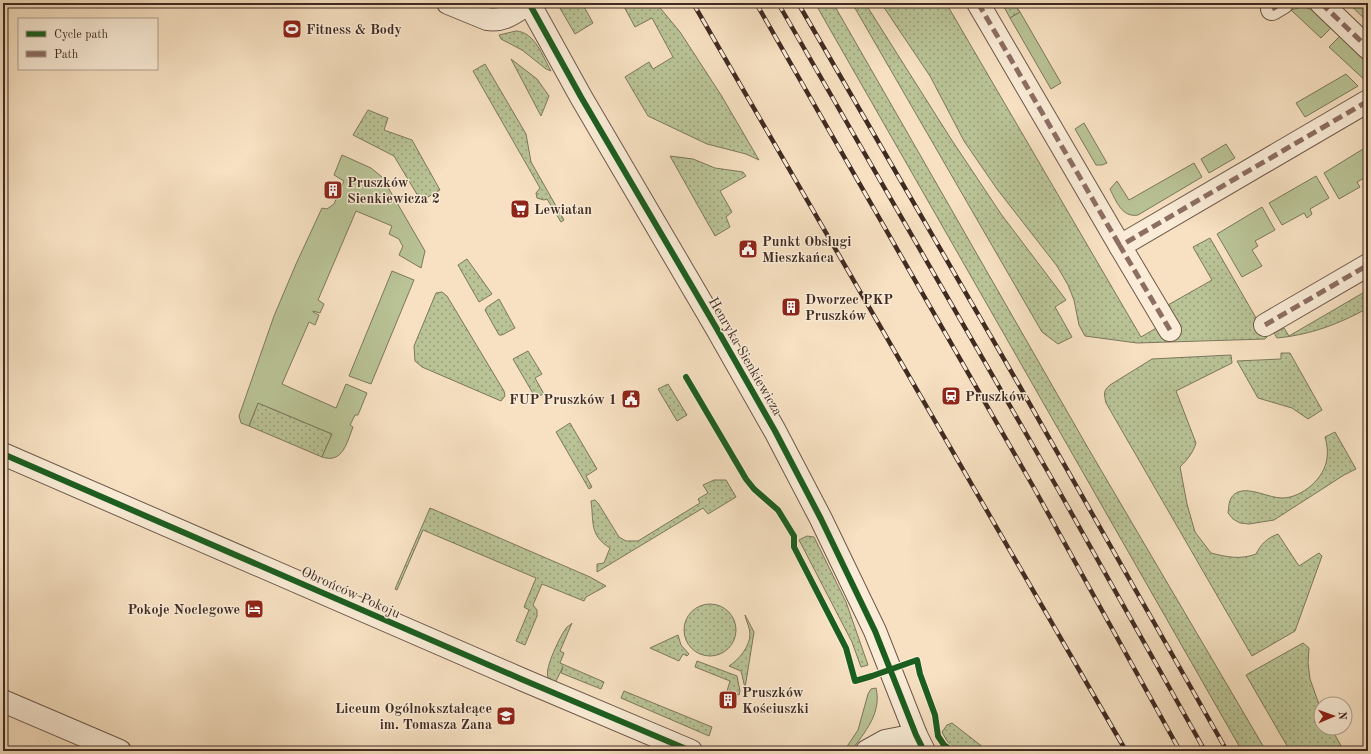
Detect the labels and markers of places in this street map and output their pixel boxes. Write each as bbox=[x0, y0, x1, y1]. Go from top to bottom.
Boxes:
sports icon: Fitness & Body bbox=[281, 18, 303, 40]
place label: Fitness & Body bbox=[306, 23, 402, 37]
place label: Pruszków Sienkiewicza 2 bbox=[347, 176, 440, 206]
building icon: Pruszków Sienkiewicza 2 bbox=[322, 179, 344, 201]
supermarket icon: Lewiatan bbox=[509, 198, 531, 220]
place label: Lewiatan bbox=[534, 203, 592, 217]
place label: Punkt Obsługi Mieszkańca bbox=[762, 235, 851, 265]
public building icon: Punkt Obsługi Mieszkańca bbox=[737, 238, 759, 260]
place label: Dworzec PKP Pruszków bbox=[805, 293, 893, 323]
building icon: Dworzec PKP Pruszków bbox=[780, 296, 802, 318]
station icon: Pruszków bbox=[940, 385, 962, 407]
public building icon: FUP Pruszków 1 bbox=[620, 388, 642, 410]
place label: Pruszków bbox=[965, 390, 1027, 404]
place label: FUP Pruszków 1 bbox=[509, 393, 617, 407]
hotel icon: Pokoje Noclegowe bbox=[243, 598, 265, 620]
place label: Pokoje Noclegowe bbox=[127, 603, 240, 617]
place label: Pruszków Kościuszki bbox=[742, 686, 809, 716]
building icon: Pruszków Kościuszki bbox=[717, 689, 739, 711]
place label: Liceum Ogólnokształcące im. Tomasza Zana bbox=[335, 702, 492, 732]
school or university icon: Liceum Ogólnokształcące im. Tomasza Zana bbox=[495, 705, 517, 727]

